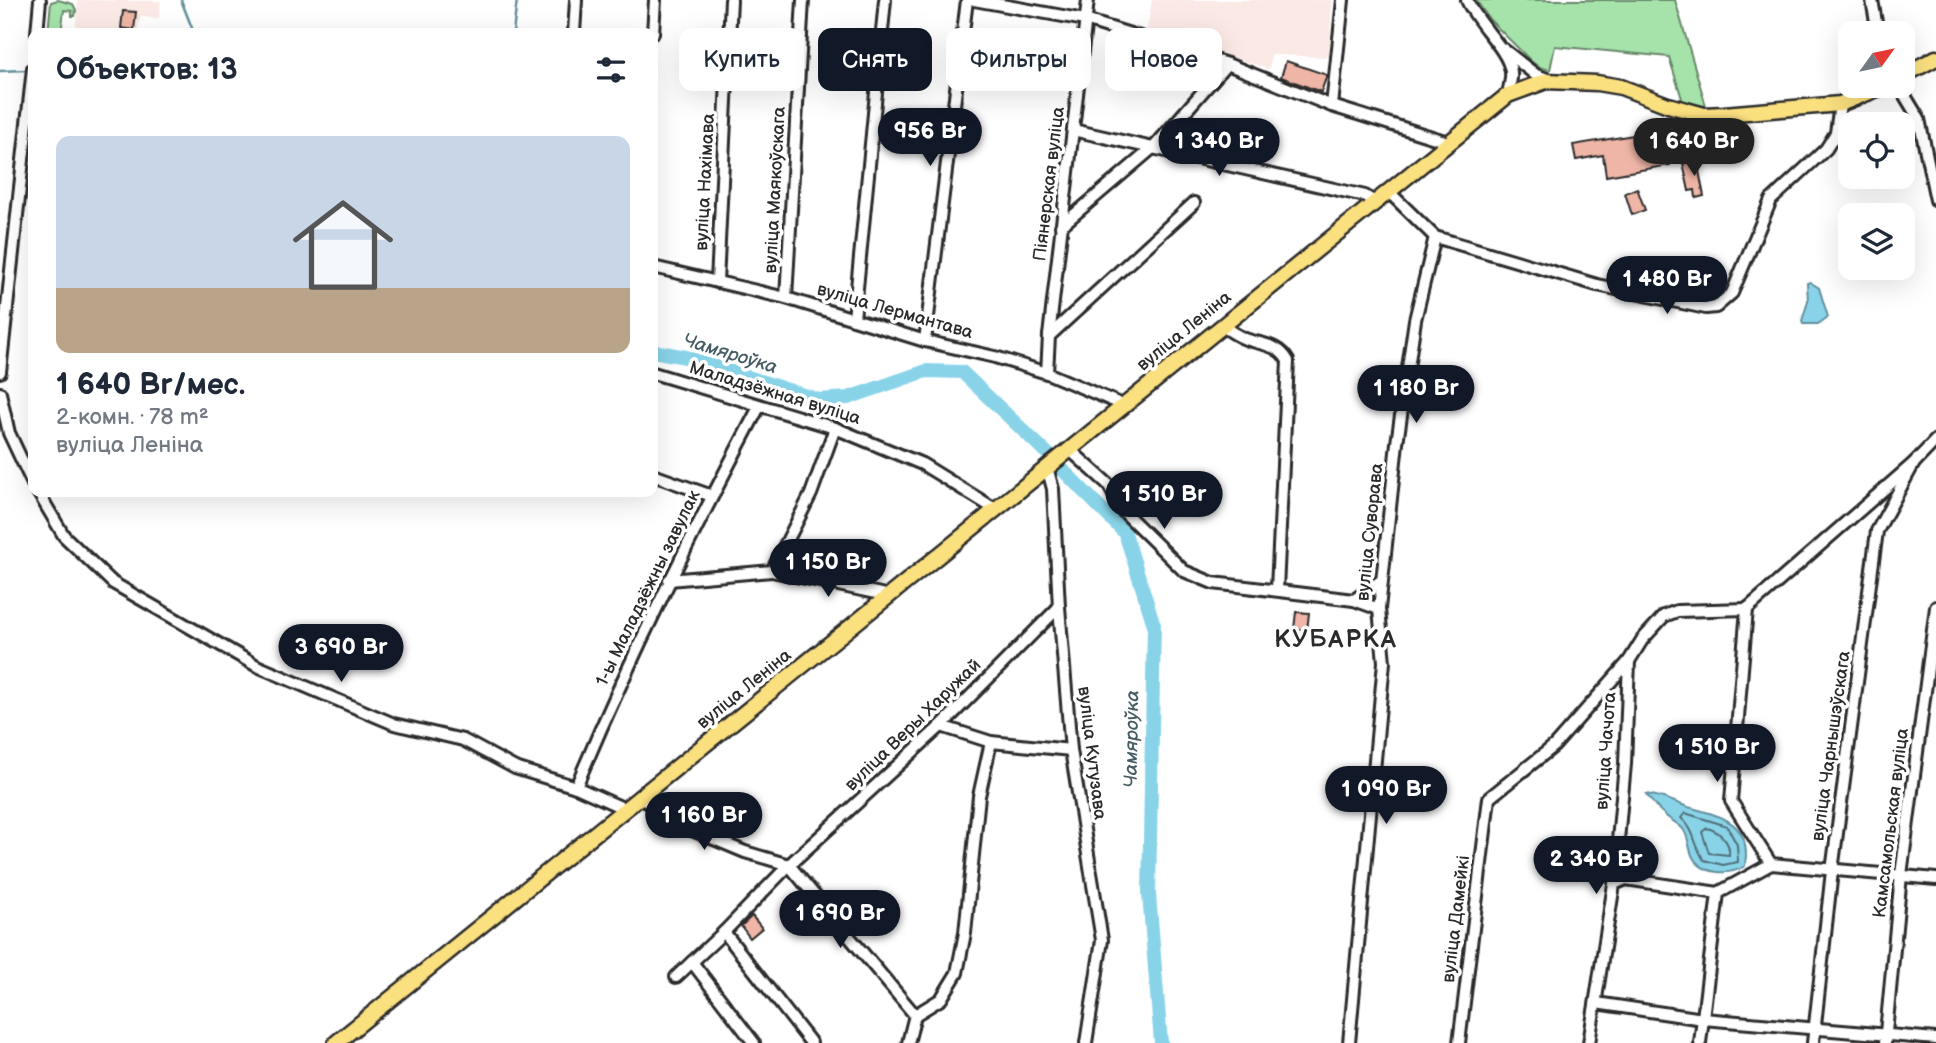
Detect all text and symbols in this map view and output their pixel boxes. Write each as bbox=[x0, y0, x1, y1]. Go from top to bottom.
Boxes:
north arrow bbox=[1838, 21, 1914, 98]
map controls bbox=[1838, 21, 1915, 280]
chip: Купить bbox=[679, 28, 804, 91]
chip: Снять bbox=[818, 28, 932, 91]
chip: Фильтры bbox=[946, 28, 1091, 91]
chip: Новое bbox=[1105, 28, 1222, 91]
icon: filters bbox=[592, 51, 630, 89]
text: Объектов: 13 bbox=[56, 52, 237, 88]
street label: Піянерская вуліца bbox=[1029, 105, 1069, 262]
street label: вуліца Маякоўскага bbox=[760, 106, 790, 274]
pin: 956 Br bbox=[873, 108, 987, 168]
street label: вуліца Нахімава bbox=[691, 112, 719, 251]
button: locate bbox=[1838, 112, 1915, 189]
text: 956 Br bbox=[894, 117, 966, 145]
pin: 1 340 Br bbox=[1147, 118, 1291, 178]
pin: 1 640 Br bbox=[1622, 118, 1766, 178]
text: 1 340 Br bbox=[1175, 127, 1263, 155]
text: 1 640 Br bbox=[1649, 127, 1739, 155]
icon: home bbox=[280, 182, 406, 308]
button: layers bbox=[1838, 203, 1915, 280]
pin: 1 480 Br bbox=[1595, 256, 1739, 316]
text: 1 480 Br bbox=[1622, 265, 1712, 293]
street label: вуліца Лермантава bbox=[814, 279, 976, 343]
street label: вуліца Леніна bbox=[1133, 286, 1236, 375]
water label: Чамяроўка bbox=[680, 329, 780, 379]
street label: Маладзёжная вуліца bbox=[687, 357, 863, 429]
pin: 1 180 Br bbox=[1344, 366, 1488, 425]
text: 1 640 Br/мес. bbox=[56, 367, 245, 403]
text: 1 180 Br bbox=[1373, 374, 1459, 402]
text: 2-комн. · 78 m² bbox=[56, 403, 209, 431]
text: вуліца Леніна bbox=[56, 431, 203, 459]
street label: вуліца Суворава bbox=[1352, 462, 1388, 602]
pin: 1 510 Br bbox=[1092, 472, 1236, 531]
text: 1 510 Br bbox=[1122, 480, 1206, 508]
street label: 1-ы Маладзёжны завулак bbox=[591, 486, 705, 689]
pin: 1 150 Br bbox=[756, 540, 900, 599]
text: 1 150 Br bbox=[786, 548, 870, 576]
pin: 3 690 Br bbox=[269, 624, 413, 684]
district label: КУБАРКА bbox=[1274, 625, 1398, 654]
text: 3 690 Br bbox=[295, 633, 388, 661]
street label: вуліца Леніна bbox=[693, 644, 796, 733]
street label: вуліца Чарнышэўскага bbox=[1807, 649, 1855, 842]
street label: вуліца Веры Харужай bbox=[841, 655, 985, 795]
street label: вуліца Кутузава bbox=[1073, 685, 1111, 821]
water label: Чамяроўка bbox=[1120, 690, 1144, 788]
street label: вуліца Чачота bbox=[1591, 691, 1621, 811]
pin: 1 510 Br bbox=[1645, 724, 1789, 784]
street label: Камсамольская вуліца bbox=[1869, 727, 1913, 919]
text: 1 510 Br bbox=[1675, 733, 1759, 761]
pin: 1 090 Br bbox=[1314, 766, 1458, 826]
text: 1 090 Br bbox=[1341, 775, 1431, 803]
pin: 1 160 Br bbox=[632, 792, 776, 852]
text: 1 160 Br bbox=[661, 801, 747, 829]
pin: 2 340 Br bbox=[1524, 836, 1668, 896]
text: 2 340 Br bbox=[1550, 845, 1642, 873]
street label: вуліца Дамейкі bbox=[1438, 854, 1474, 984]
pin: 1 690 Br bbox=[768, 890, 912, 950]
text: 1 690 Br bbox=[795, 899, 885, 927]

